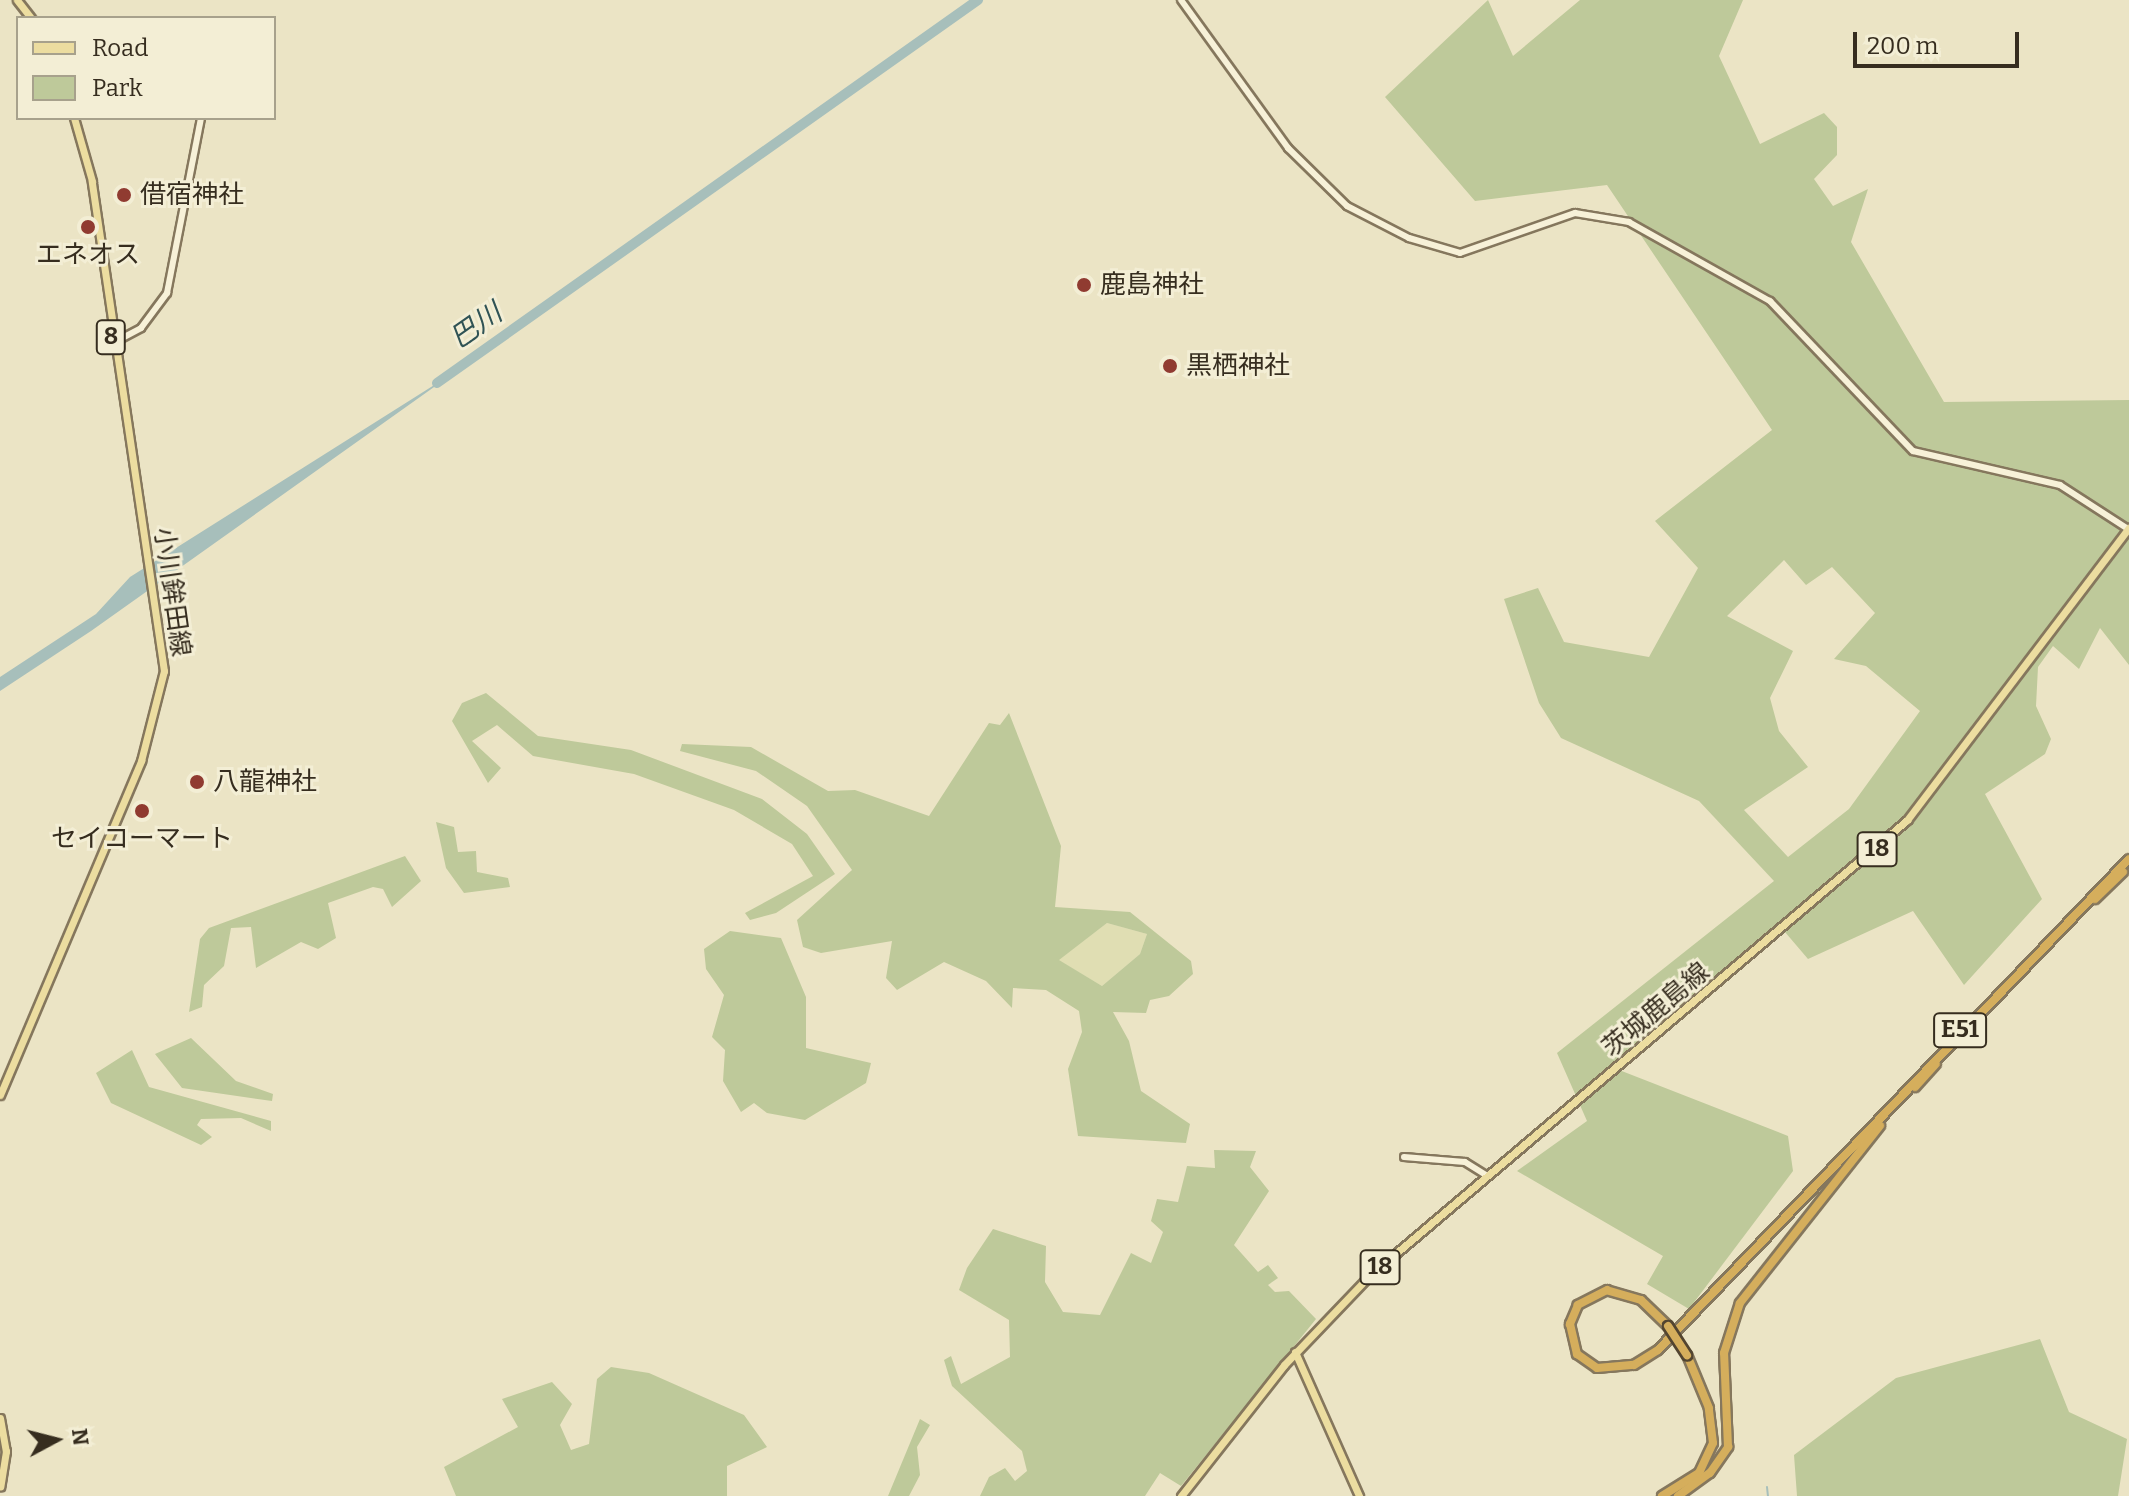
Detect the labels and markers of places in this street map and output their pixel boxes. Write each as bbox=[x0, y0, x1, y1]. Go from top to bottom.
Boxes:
place label: 借宿神社 bbox=[140, 179, 244, 211]
marker: 借宿神社 bbox=[115, 186, 133, 204]
marker: エネオス bbox=[79, 218, 97, 236]
place label: エネオス bbox=[36, 239, 140, 271]
place label: 鹿島神社 bbox=[1100, 269, 1204, 301]
marker: 鹿島神社 bbox=[1075, 276, 1093, 294]
place label: 黒栖神社 bbox=[1186, 350, 1290, 382]
marker: 黒栖神社 bbox=[1161, 357, 1179, 375]
place label: 八龍神社 bbox=[213, 766, 317, 798]
marker: 八龍神社 bbox=[188, 773, 206, 791]
marker: セイコーマート bbox=[133, 802, 151, 820]
place label: セイコーマート bbox=[51, 823, 233, 855]

